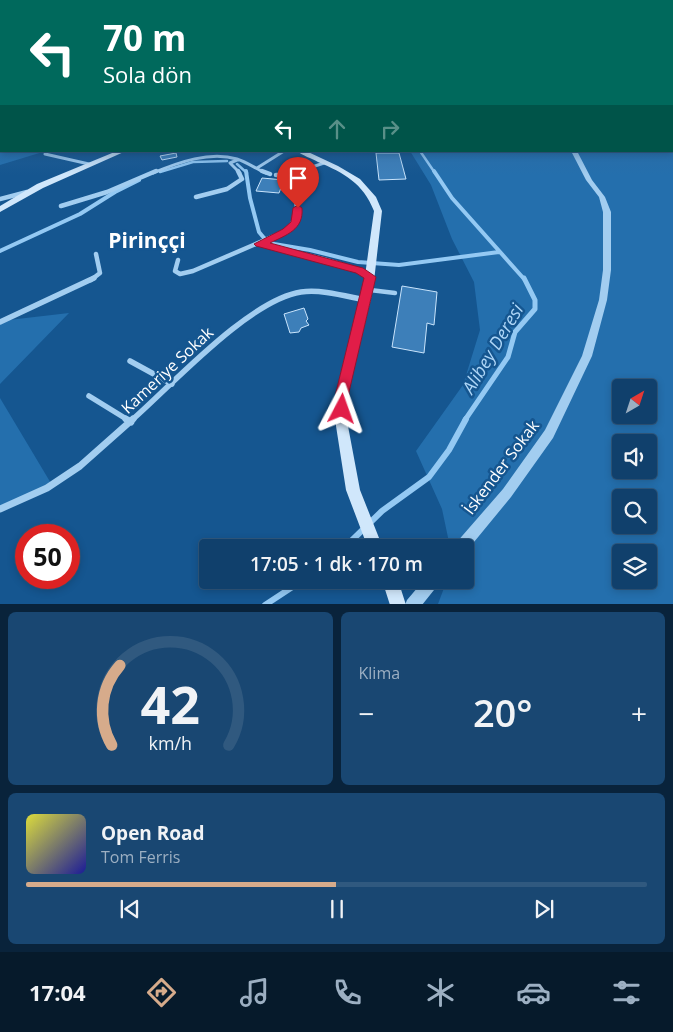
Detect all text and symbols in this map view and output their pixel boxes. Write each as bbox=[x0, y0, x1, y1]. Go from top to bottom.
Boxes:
text: 70 m bbox=[103, 14, 186, 61]
icon: left bbox=[20, 20, 85, 85]
text: Sola dön bbox=[103, 59, 192, 89]
icon: left bbox=[270, 115, 298, 143]
icon: ahead bbox=[323, 115, 351, 143]
icon: right bbox=[376, 115, 404, 143]
pin bbox=[277, 157, 319, 208]
icon: arrive bbox=[284, 164, 312, 192]
district label: Pirinççi bbox=[108, 226, 186, 254]
water label: Alibey Deresi bbox=[455, 299, 529, 400]
street label: Kameriye Sokak bbox=[116, 321, 218, 418]
north arrow bbox=[612, 379, 658, 424]
map controls bbox=[612, 379, 657, 589]
position arrow bbox=[315, 382, 367, 434]
street label: İskender Sokak bbox=[458, 415, 544, 519]
button: sound bbox=[612, 434, 657, 479]
button: search bbox=[612, 489, 657, 534]
speed limit sign: 50 bbox=[15, 524, 80, 589]
button: layers bbox=[612, 544, 657, 589]
text: 17:05 · 1 dk · 170 m bbox=[250, 551, 423, 577]
text: Klima bbox=[359, 662, 400, 684]
text: 42 bbox=[141, 668, 200, 739]
text: 20° bbox=[473, 686, 533, 738]
text: − bbox=[359, 694, 375, 732]
text: + bbox=[631, 694, 647, 732]
text: km/h bbox=[149, 731, 192, 755]
text: Open Road bbox=[101, 820, 205, 846]
text: Tom Ferris bbox=[101, 846, 180, 868]
icon: previous bbox=[116, 895, 144, 923]
icon: pause bbox=[323, 895, 351, 923]
icon: next bbox=[530, 895, 558, 923]
icon: directions bbox=[144, 975, 179, 1010]
icon: music bbox=[237, 975, 272, 1010]
icon: phone bbox=[330, 975, 365, 1010]
icon: climate bbox=[423, 975, 458, 1010]
icon: car bbox=[516, 975, 551, 1010]
icon: filters bbox=[609, 975, 644, 1010]
text: 17:04 bbox=[29, 977, 86, 1007]

